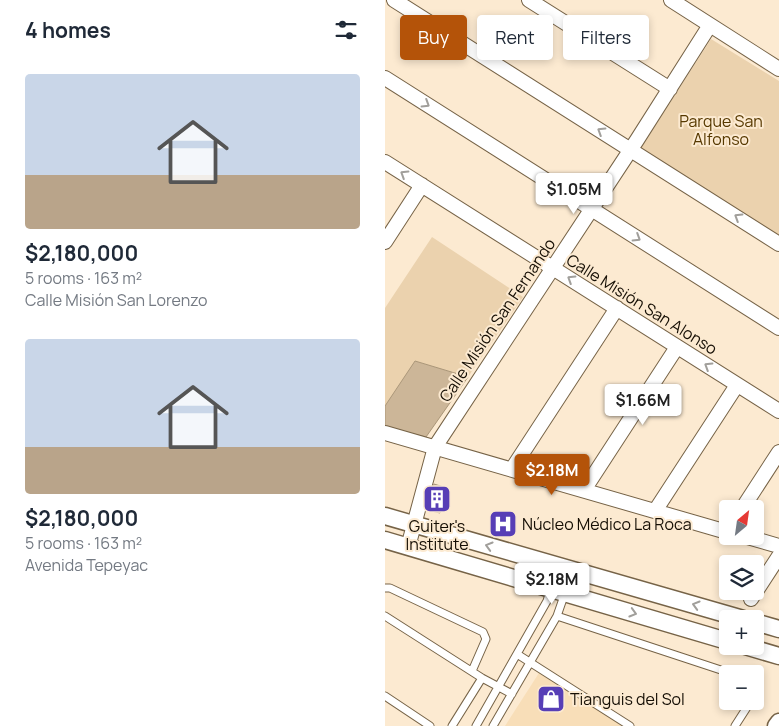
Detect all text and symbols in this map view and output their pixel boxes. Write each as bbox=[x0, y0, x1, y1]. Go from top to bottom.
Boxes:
chip: Buy bbox=[400, 15, 467, 60]
chip: Rent bbox=[477, 15, 553, 60]
chip: Filters bbox=[563, 15, 649, 60]
text: 4 homes bbox=[25, 16, 111, 44]
icon: filters bbox=[332, 16, 360, 44]
one-way arrow bbox=[421, 98, 430, 107]
icon: home bbox=[148, 107, 238, 197]
park label: Parque San Alfonso bbox=[679, 110, 763, 150]
one-way arrow bbox=[597, 127, 606, 137]
one-way arrow bbox=[400, 171, 410, 180]
pin: $1.05M bbox=[533, 172, 615, 215]
text: $1.05M bbox=[547, 178, 601, 200]
one-way arrow bbox=[734, 214, 743, 224]
one-way arrow bbox=[631, 232, 641, 241]
street label: Calle Misión San Fernando bbox=[434, 234, 560, 406]
text: $2,180,000 bbox=[25, 239, 138, 267]
street label: Calle Misión San Alonso bbox=[562, 249, 722, 359]
text: 5 rooms · 163 m² bbox=[25, 267, 142, 289]
one-way arrow bbox=[567, 276, 576, 286]
text: Calle Misión San Lorenzo bbox=[25, 289, 207, 311]
one-way arrow bbox=[705, 363, 714, 373]
icon: home bbox=[148, 372, 238, 462]
pin: $1.66M bbox=[602, 384, 684, 426]
text: $1.66M bbox=[616, 389, 670, 411]
pin: $2.18M bbox=[511, 454, 593, 496]
text: $2.18M bbox=[526, 459, 579, 481]
building icon: Guiter's Institute bbox=[422, 484, 452, 514]
north arrow bbox=[719, 500, 764, 545]
map controls bbox=[719, 500, 764, 710]
text: $2,180,000 bbox=[25, 504, 138, 532]
hospital icon: Núcleo Médico La Roca bbox=[488, 509, 518, 539]
place label: Núcleo Médico La Roca bbox=[522, 513, 692, 535]
place label: Guiter's Institute bbox=[405, 515, 469, 555]
text: 5 rooms · 163 m² bbox=[25, 532, 142, 554]
one-way arrow bbox=[486, 541, 494, 551]
text: Avenida Tepeyac bbox=[25, 554, 148, 576]
button: layers bbox=[719, 555, 764, 600]
pin: $2.18M bbox=[511, 562, 593, 605]
text: $2.18M bbox=[526, 568, 579, 590]
one-way arrow bbox=[692, 601, 700, 611]
one-way arrow bbox=[629, 608, 637, 618]
button: + bbox=[719, 610, 764, 655]
button: − bbox=[719, 665, 764, 710]
shop icon: Tianguis del Sol bbox=[536, 684, 566, 714]
place label: Tianguis del Sol bbox=[570, 688, 685, 710]

